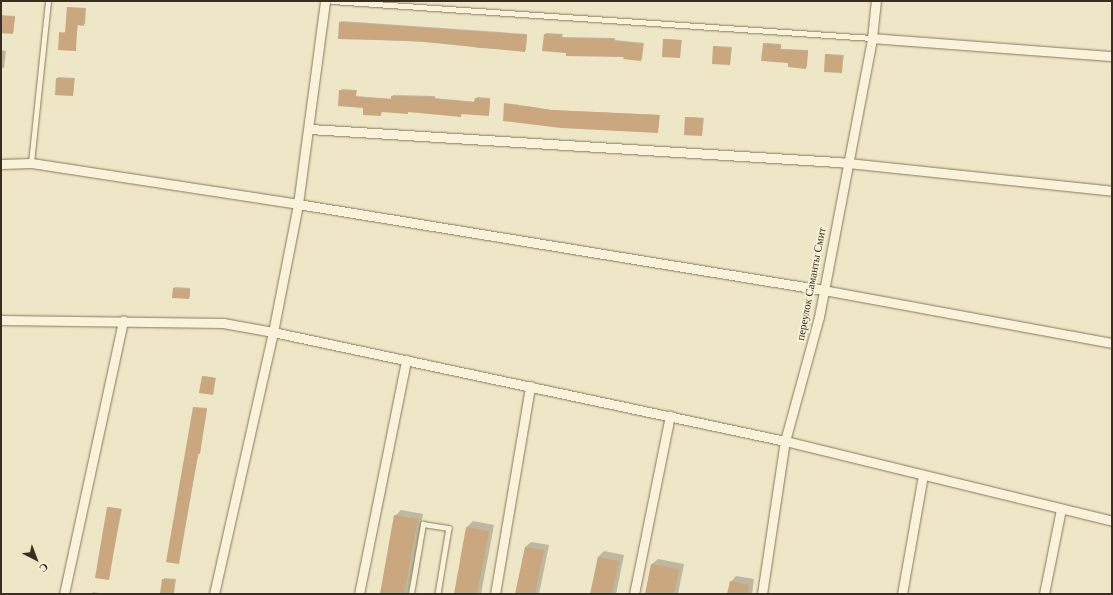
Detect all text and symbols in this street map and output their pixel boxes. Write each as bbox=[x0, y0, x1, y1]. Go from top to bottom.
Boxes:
street label: переулок Саманты Смит bbox=[794, 226, 828, 342]
north arrow bbox=[16, 539, 56, 579]
text: С bbox=[37, 561, 51, 575]

